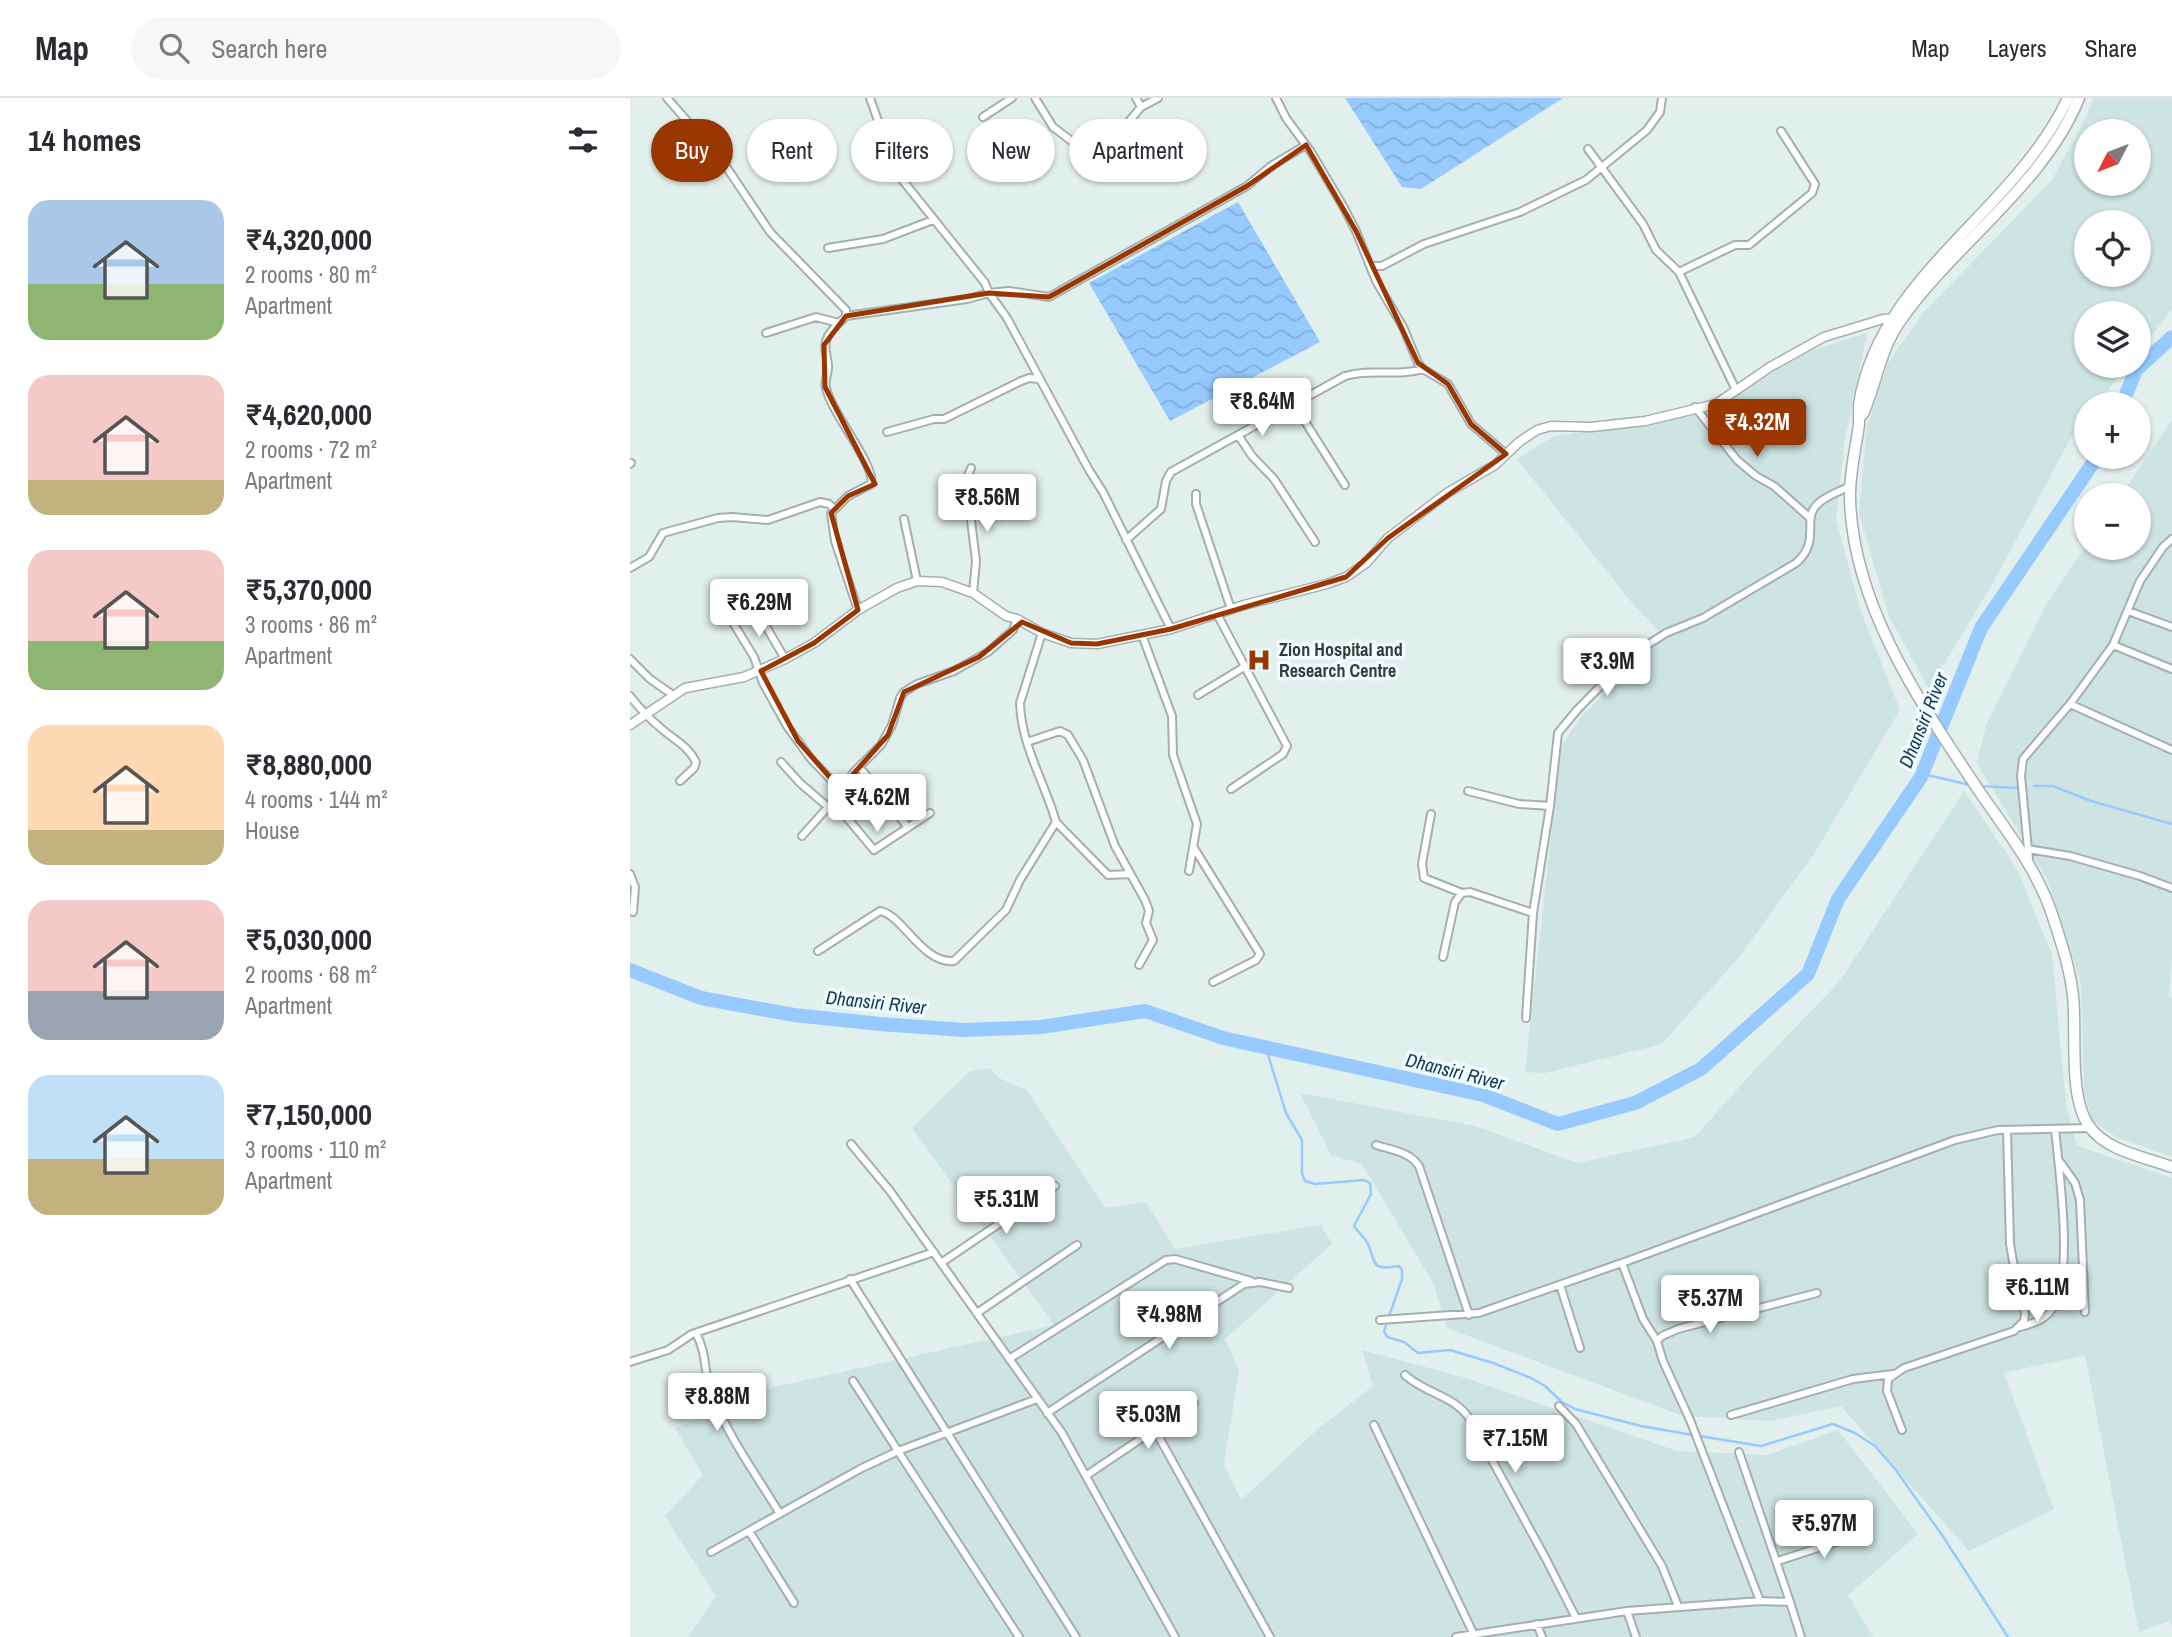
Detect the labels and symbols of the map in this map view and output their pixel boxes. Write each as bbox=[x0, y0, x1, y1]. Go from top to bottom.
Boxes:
north arrow bbox=[2074, 119, 2151, 196]
pin: ₹8.64M bbox=[1205, 378, 1319, 438]
pin: ₹4.32M bbox=[1700, 400, 1814, 459]
pin: ₹8.56M bbox=[930, 474, 1044, 534]
pin: ₹6.29M bbox=[702, 580, 816, 639]
place label: Zion Hospital and Research Centre bbox=[1279, 637, 1403, 683]
pin: ₹3.9M bbox=[1558, 638, 1656, 698]
hospital icon: Zion Hospital and Research Centre bbox=[1245, 646, 1273, 674]
water label: Dhansiri River bbox=[1892, 668, 1954, 771]
pin: ₹4.62M bbox=[820, 774, 934, 834]
water label: Dhansiri River bbox=[825, 984, 928, 1020]
water label: Dhansiri River bbox=[1403, 1046, 1508, 1096]
pin: ₹5.31M bbox=[949, 1176, 1063, 1236]
pin: ₹6.11M bbox=[1980, 1264, 2094, 1324]
pin: ₹5.37M bbox=[1653, 1276, 1767, 1335]
pin: ₹4.98M bbox=[1112, 1292, 1226, 1351]
pin: ₹8.88M bbox=[660, 1374, 774, 1433]
pin: ₹5.03M bbox=[1091, 1392, 1205, 1451]
pin: ₹7.15M bbox=[1458, 1416, 1572, 1475]
pin: ₹5.97M bbox=[1767, 1500, 1881, 1560]

